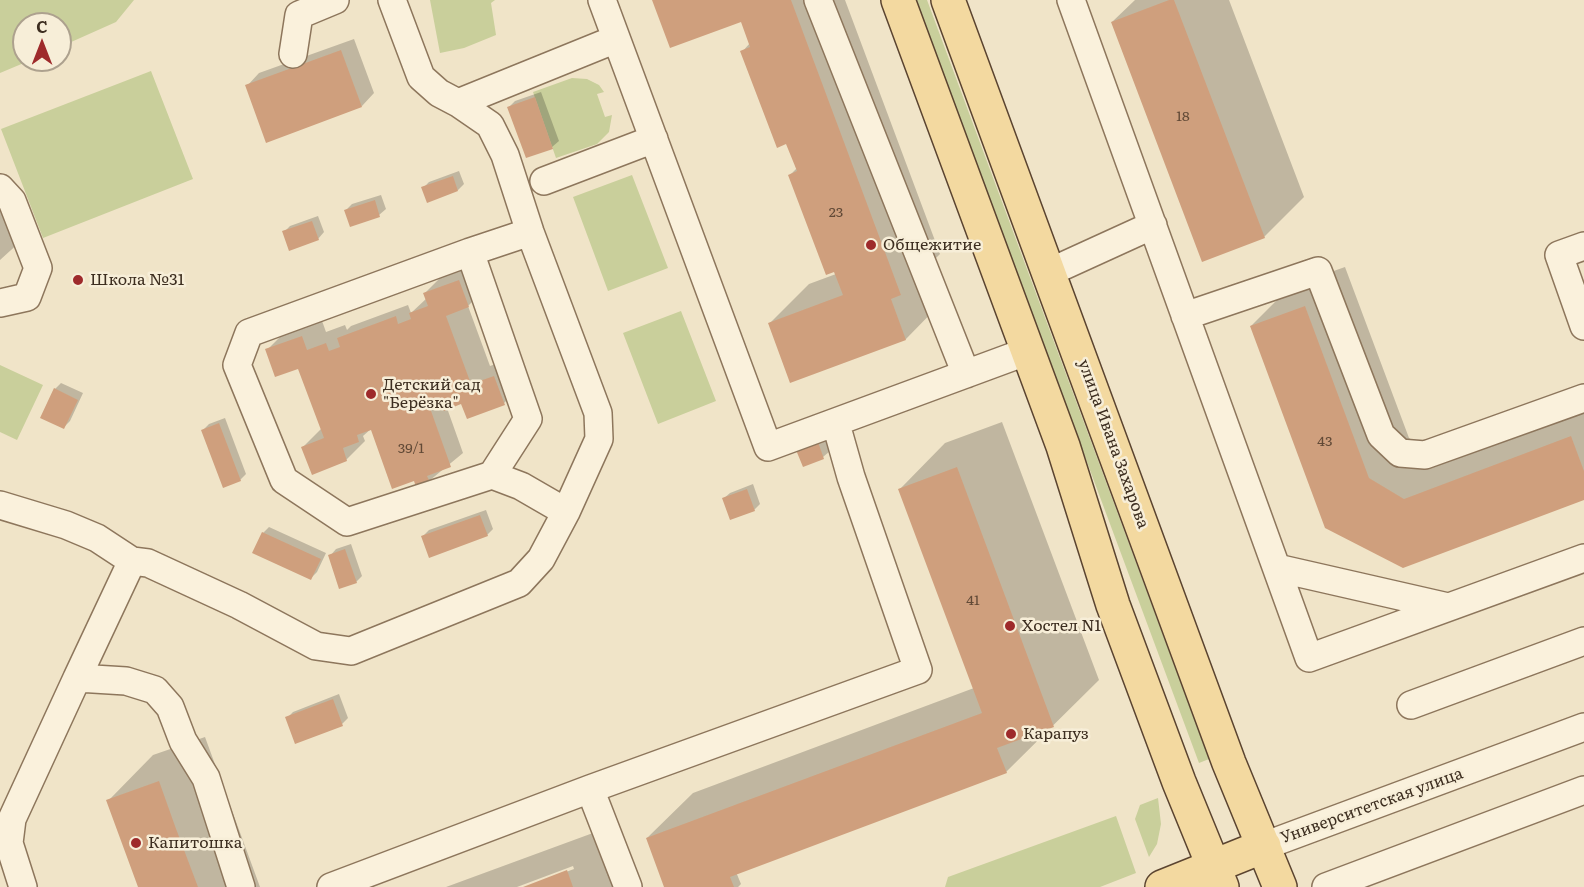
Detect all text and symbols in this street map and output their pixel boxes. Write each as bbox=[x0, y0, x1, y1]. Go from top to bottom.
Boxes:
north arrow bbox=[12, 12, 72, 72]
text: С bbox=[36, 14, 48, 38]
house number: 18 bbox=[1176, 109, 1190, 125]
house number: 23 bbox=[829, 205, 843, 221]
place label: Общежитие bbox=[883, 235, 981, 255]
marker: Общежитие bbox=[864, 238, 878, 252]
place label: Школа №31 bbox=[90, 270, 184, 290]
marker: Школа №31 bbox=[71, 273, 85, 287]
street label: улица Ивана Захарова bbox=[1073, 357, 1153, 531]
place label: Детский сад "Берёзка" bbox=[383, 375, 481, 413]
marker: Детский сад "Берёзка" bbox=[364, 387, 378, 401]
house number: 43 bbox=[1317, 434, 1333, 450]
house number: 39/1 bbox=[398, 441, 424, 457]
house number: 41 bbox=[966, 593, 980, 609]
place label: Хостел N1 bbox=[1022, 616, 1101, 636]
marker: Хостел N1 bbox=[1003, 619, 1017, 633]
place label: Карапуз bbox=[1023, 724, 1089, 744]
marker: Карапуз bbox=[1004, 727, 1018, 741]
street label: Университетская улица bbox=[1278, 764, 1466, 848]
place label: Капитошка bbox=[148, 833, 242, 853]
marker: Капитошка bbox=[129, 836, 143, 850]

